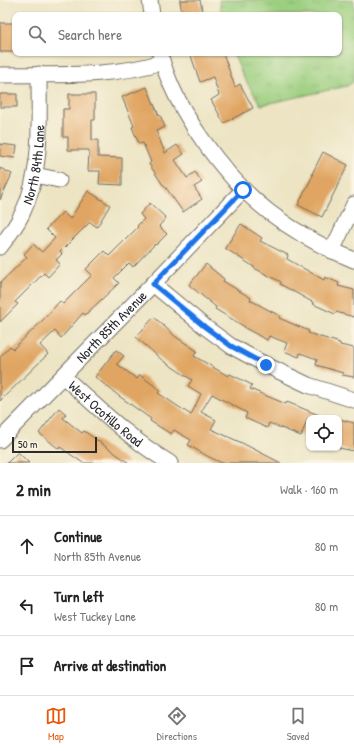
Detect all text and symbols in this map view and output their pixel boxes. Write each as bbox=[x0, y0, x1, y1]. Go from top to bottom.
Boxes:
search box bbox=[12, 12, 342, 56]
icon: search bbox=[26, 23, 48, 45]
text: Search here bbox=[58, 24, 122, 45]
street label: North 84th Lane bbox=[17, 124, 48, 207]
route start bbox=[234, 181, 252, 199]
street label: North 85th Avenue bbox=[71, 286, 151, 366]
route end bbox=[257, 356, 275, 374]
street label: West Ocotillo Road bbox=[65, 376, 147, 451]
map controls bbox=[306, 415, 342, 451]
button: locate bbox=[306, 415, 342, 451]
scale bar bbox=[12, 435, 97, 454]
text: 50 m bbox=[18, 437, 38, 451]
text: 2 min bbox=[16, 478, 51, 501]
text: Walk · 160 m bbox=[280, 480, 338, 498]
text: Continue bbox=[54, 526, 102, 547]
icon: ahead bbox=[16, 535, 38, 557]
text: 80 m bbox=[315, 537, 338, 555]
text: North 85th Avenue bbox=[54, 547, 141, 565]
text: Turn left bbox=[54, 586, 104, 607]
icon: left bbox=[16, 595, 38, 617]
text: 80 m bbox=[315, 597, 338, 615]
text: West Tuckey Lane bbox=[54, 607, 136, 625]
icon: arrive bbox=[16, 655, 38, 677]
text: Arrive at destination bbox=[54, 655, 166, 676]
tab: Map bbox=[45, 705, 67, 743]
tab: Directions bbox=[157, 705, 197, 743]
tab: Saved bbox=[287, 705, 309, 743]

